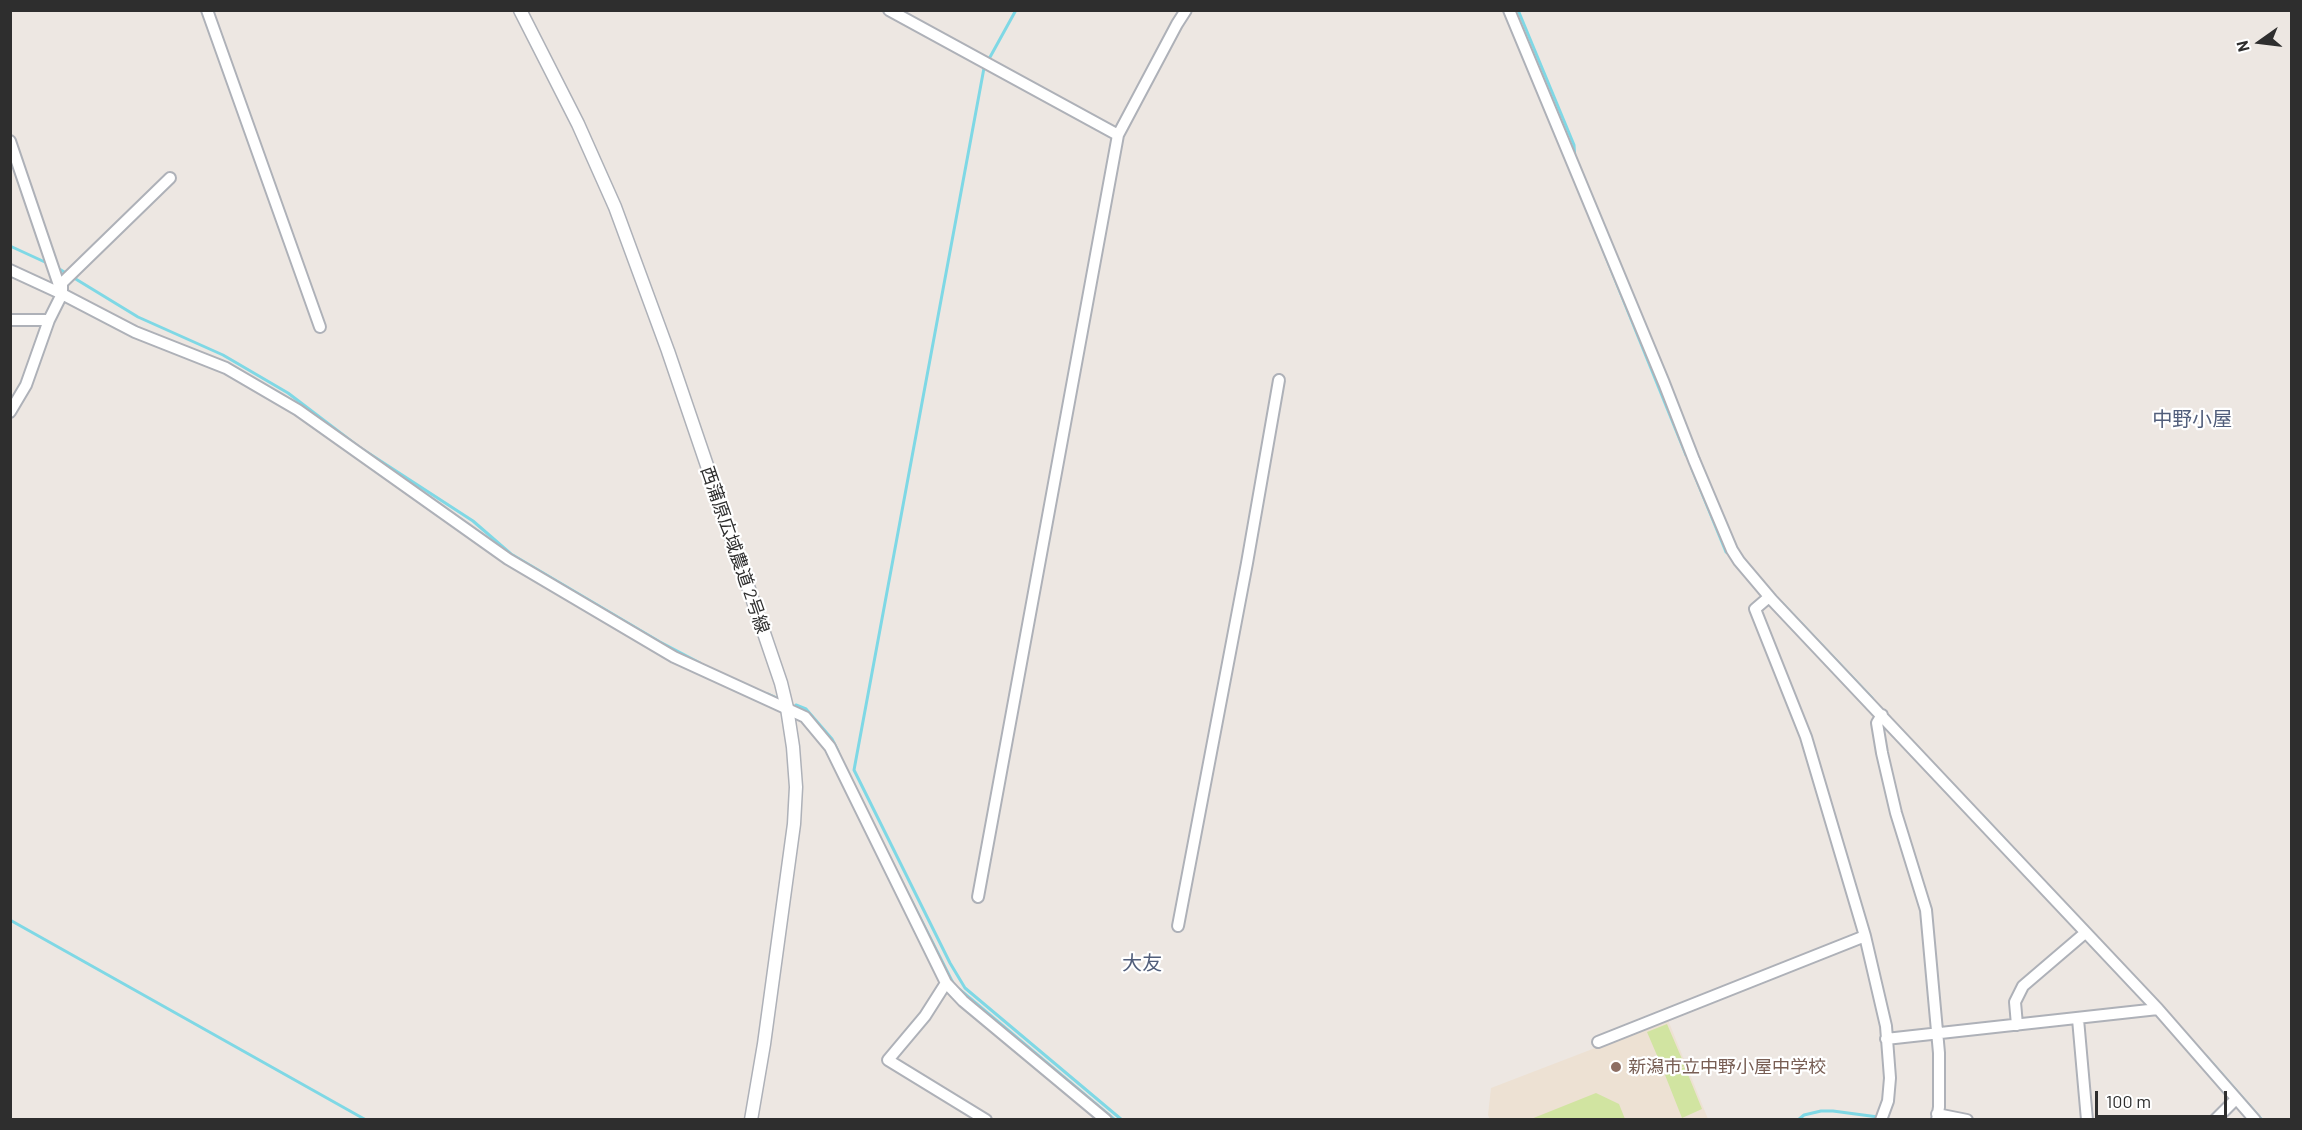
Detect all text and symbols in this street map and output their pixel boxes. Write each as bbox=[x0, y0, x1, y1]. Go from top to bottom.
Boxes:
north arrow bbox=[2230, 12, 2290, 72]
text: N bbox=[2232, 39, 2253, 54]
district label: 中野小屋 bbox=[2152, 407, 2232, 431]
street label: 西蒲原広域農道 2号線 bbox=[696, 464, 774, 636]
district label: 大友 bbox=[1122, 951, 1162, 975]
place label: 新潟市立中野小屋中学校 bbox=[1628, 1056, 1826, 1078]
marker: 新潟市立中野小屋中学校 bbox=[1609, 1060, 1623, 1074]
scale bar bbox=[2098, 1079, 2230, 1117]
text: 100 m bbox=[2106, 1090, 2151, 1112]

